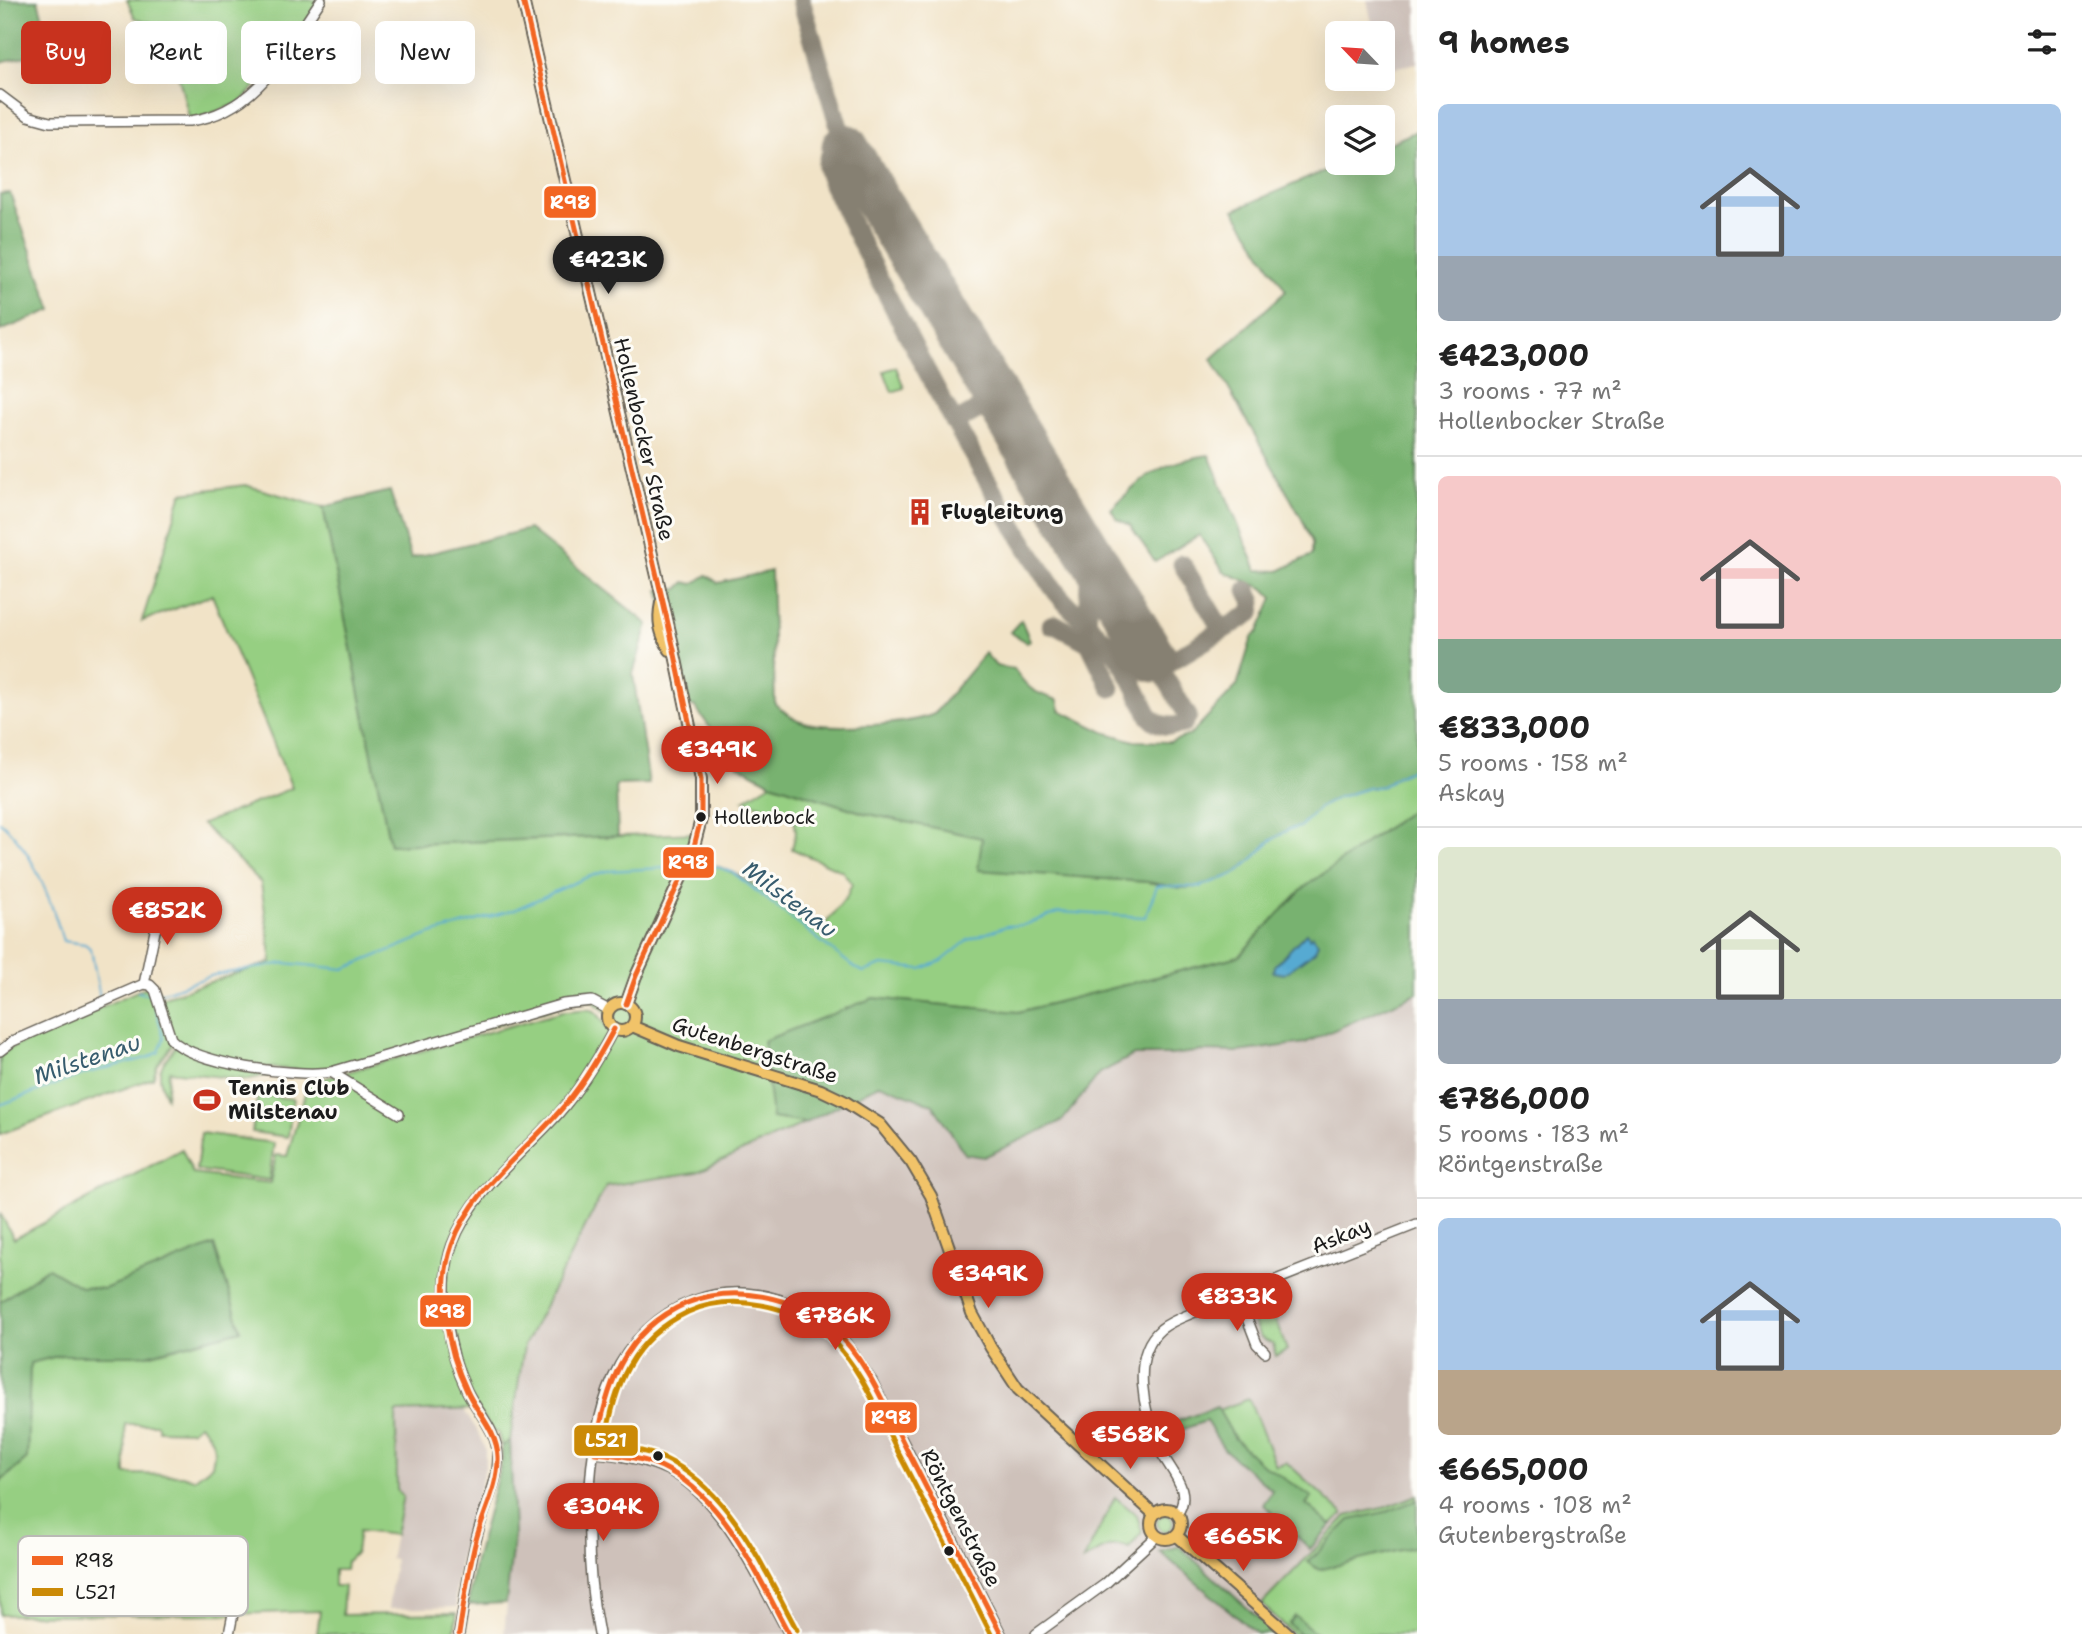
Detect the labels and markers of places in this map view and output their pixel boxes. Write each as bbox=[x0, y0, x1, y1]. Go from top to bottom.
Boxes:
pin: €423K bbox=[559, 236, 657, 296]
building icon: Flugleitung bbox=[905, 497, 935, 527]
place label: Flugleitung bbox=[941, 498, 1063, 526]
pin: €349K bbox=[668, 726, 766, 786]
place label: Hollenbock bbox=[714, 805, 816, 830]
marker: Hollenbock bbox=[694, 810, 708, 824]
pin: €852K bbox=[118, 888, 216, 947]
place label: Tennis Club Milstenau bbox=[228, 1074, 350, 1126]
sports icon: Tennis Club Milstenau bbox=[192, 1085, 222, 1115]
pin: €349K bbox=[939, 1250, 1037, 1310]
pin: €833K bbox=[1188, 1274, 1286, 1333]
pin: €786K bbox=[786, 1292, 884, 1352]
pin: €568K bbox=[1081, 1412, 1179, 1471]
unlabelled marker bbox=[651, 1449, 665, 1463]
pin: €304K bbox=[554, 1484, 652, 1543]
pin: €665K bbox=[1194, 1514, 1292, 1573]
unlabelled marker bbox=[942, 1544, 956, 1558]

